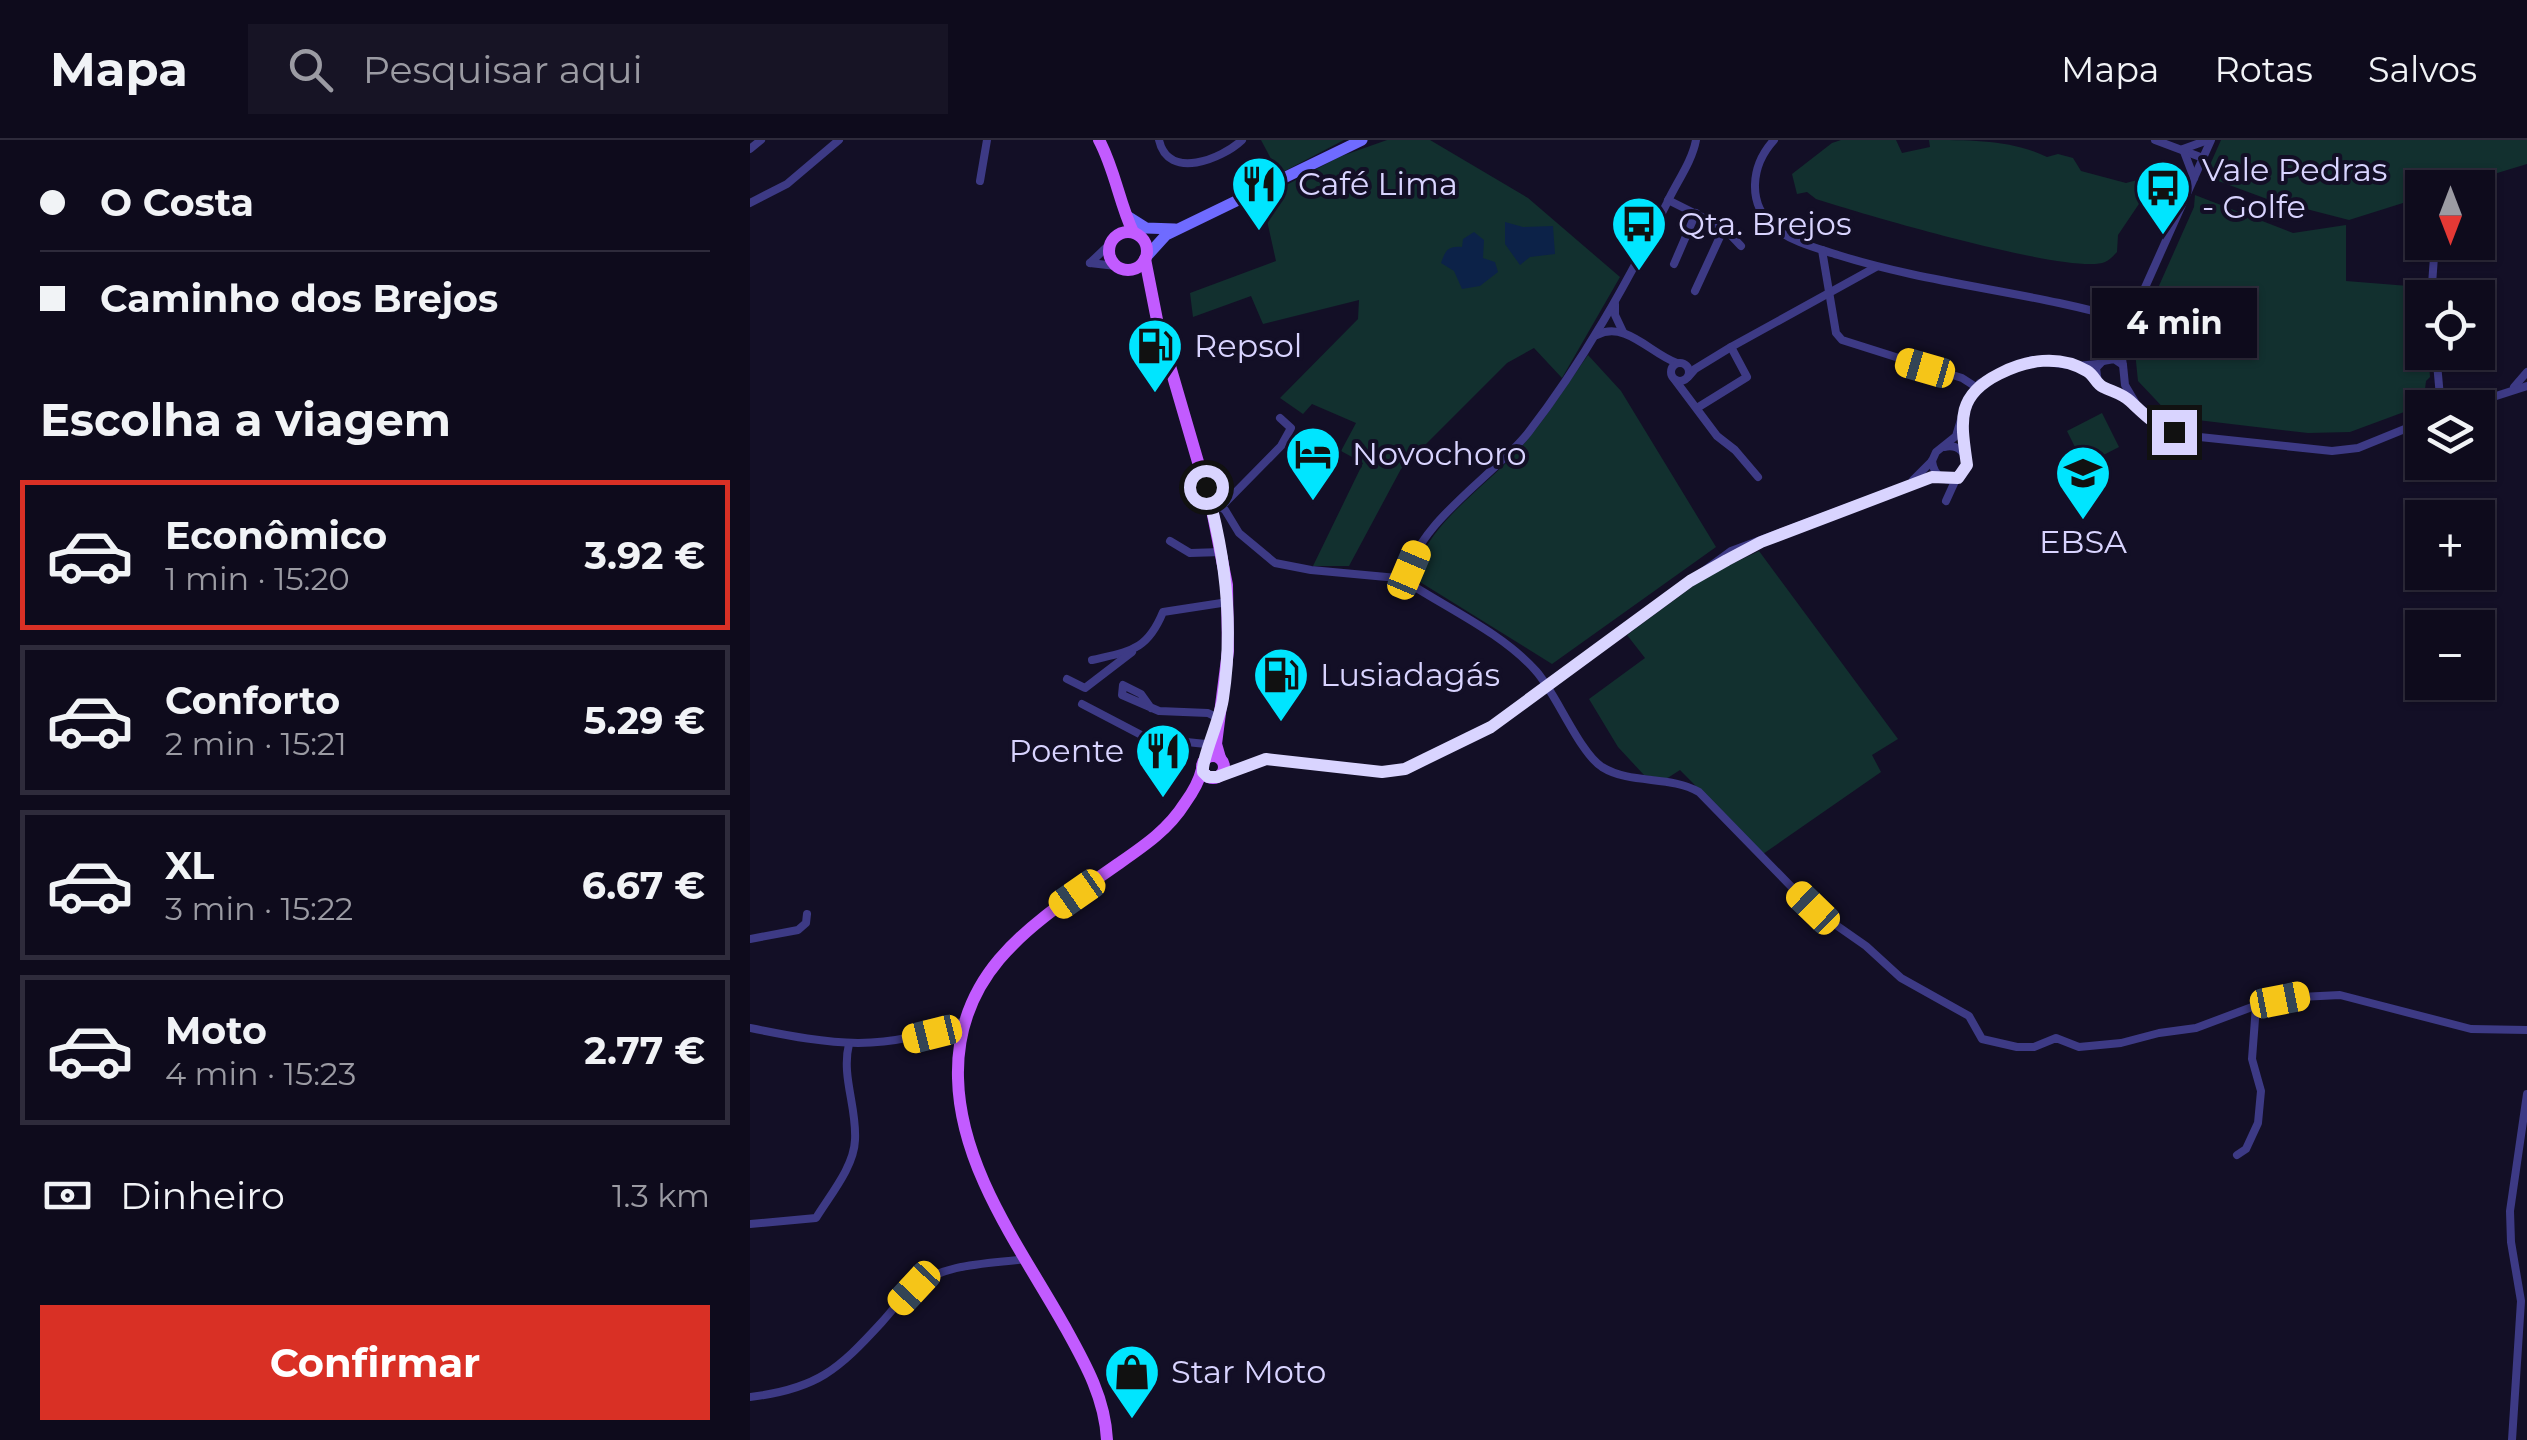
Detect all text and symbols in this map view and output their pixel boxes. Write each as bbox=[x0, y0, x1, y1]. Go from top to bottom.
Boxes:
search box bbox=[248, 24, 948, 114]
text: Mapa bbox=[50, 40, 188, 98]
icon: search bbox=[283, 42, 338, 97]
text: Pesquisar aqui bbox=[363, 46, 643, 93]
text: Mapa bbox=[2061, 48, 2159, 91]
text: Rotas bbox=[2214, 48, 2313, 91]
text: Salvos bbox=[2368, 48, 2477, 91]
place label: Vale Pedras - Golfe bbox=[2202, 150, 2387, 226]
restaurant icon: Café Lima bbox=[1229, 154, 1289, 233]
bus stop icon: Vale Pedras - Golfe bbox=[2133, 158, 2193, 237]
place label: Café Lima bbox=[1298, 164, 1458, 203]
north arrow bbox=[2405, 170, 2495, 260]
map controls bbox=[2405, 170, 2495, 700]
text: O Costa bbox=[100, 179, 254, 226]
bus stop icon: Qta. Brejos bbox=[1609, 194, 1669, 273]
place label: Qta. Brejos bbox=[1678, 204, 1852, 243]
text: Caminho dos Brejos bbox=[100, 275, 498, 322]
button: locate bbox=[2405, 280, 2495, 370]
callout: 4 min bbox=[2092, 287, 2256, 357]
text: 4 min bbox=[2126, 303, 2223, 342]
fuel station icon: Repsol bbox=[1125, 316, 1185, 395]
place label: Repsol bbox=[1194, 326, 1302, 365]
car bbox=[1892, 345, 1958, 391]
button: layers bbox=[2405, 390, 2495, 480]
text: Escolha a viagem bbox=[40, 392, 451, 447]
route end bbox=[2152, 410, 2197, 455]
hotel icon: Novochoro bbox=[1283, 424, 1343, 503]
place label: Novochoro bbox=[1352, 434, 1526, 473]
school or university icon: EBSA bbox=[2053, 443, 2113, 522]
route start bbox=[1184, 465, 1229, 510]
button: + bbox=[2405, 500, 2495, 590]
icon: car bbox=[45, 510, 135, 600]
text: Econômico bbox=[165, 512, 387, 559]
place label: EBSA bbox=[2039, 522, 2127, 561]
text: 3.92 € bbox=[585, 532, 705, 579]
car bbox=[1383, 537, 1435, 603]
text: 1 min · 15:20 bbox=[165, 559, 350, 598]
button: − bbox=[2405, 610, 2495, 700]
fuel station icon: Lusiadagás bbox=[1251, 645, 1311, 724]
place label: Lusiadagás bbox=[1320, 655, 1500, 694]
icon: car bbox=[45, 675, 135, 765]
text: Conforto bbox=[165, 677, 340, 724]
text: 5.29 € bbox=[584, 697, 705, 744]
restaurant icon: Poente bbox=[1133, 721, 1193, 800]
text: 2 min · 15:21 bbox=[165, 724, 347, 763]
place label: Poente bbox=[1009, 731, 1124, 770]
icon: car bbox=[45, 840, 135, 930]
text: XL bbox=[165, 842, 214, 889]
text: 6.67 € bbox=[582, 862, 705, 909]
car bbox=[1044, 865, 1110, 923]
car bbox=[1781, 876, 1845, 940]
text: 3 min · 15:22 bbox=[165, 889, 353, 928]
car bbox=[2248, 980, 2312, 1020]
icon: car bbox=[45, 1005, 135, 1095]
text: Moto bbox=[165, 1007, 267, 1054]
car bbox=[899, 1012, 965, 1056]
text: 2.77 € bbox=[584, 1027, 705, 1074]
text: 4 min · 15:23 bbox=[165, 1054, 356, 1093]
icon: cash bbox=[40, 1168, 95, 1223]
text: Dinheiro bbox=[120, 1172, 285, 1219]
text: 1.3 km bbox=[612, 1176, 710, 1215]
car bbox=[883, 1256, 945, 1320]
button: Confirmar bbox=[40, 1305, 710, 1420]
shop icon: Star Moto bbox=[1102, 1342, 1162, 1421]
place label: Star Moto bbox=[1171, 1352, 1326, 1391]

